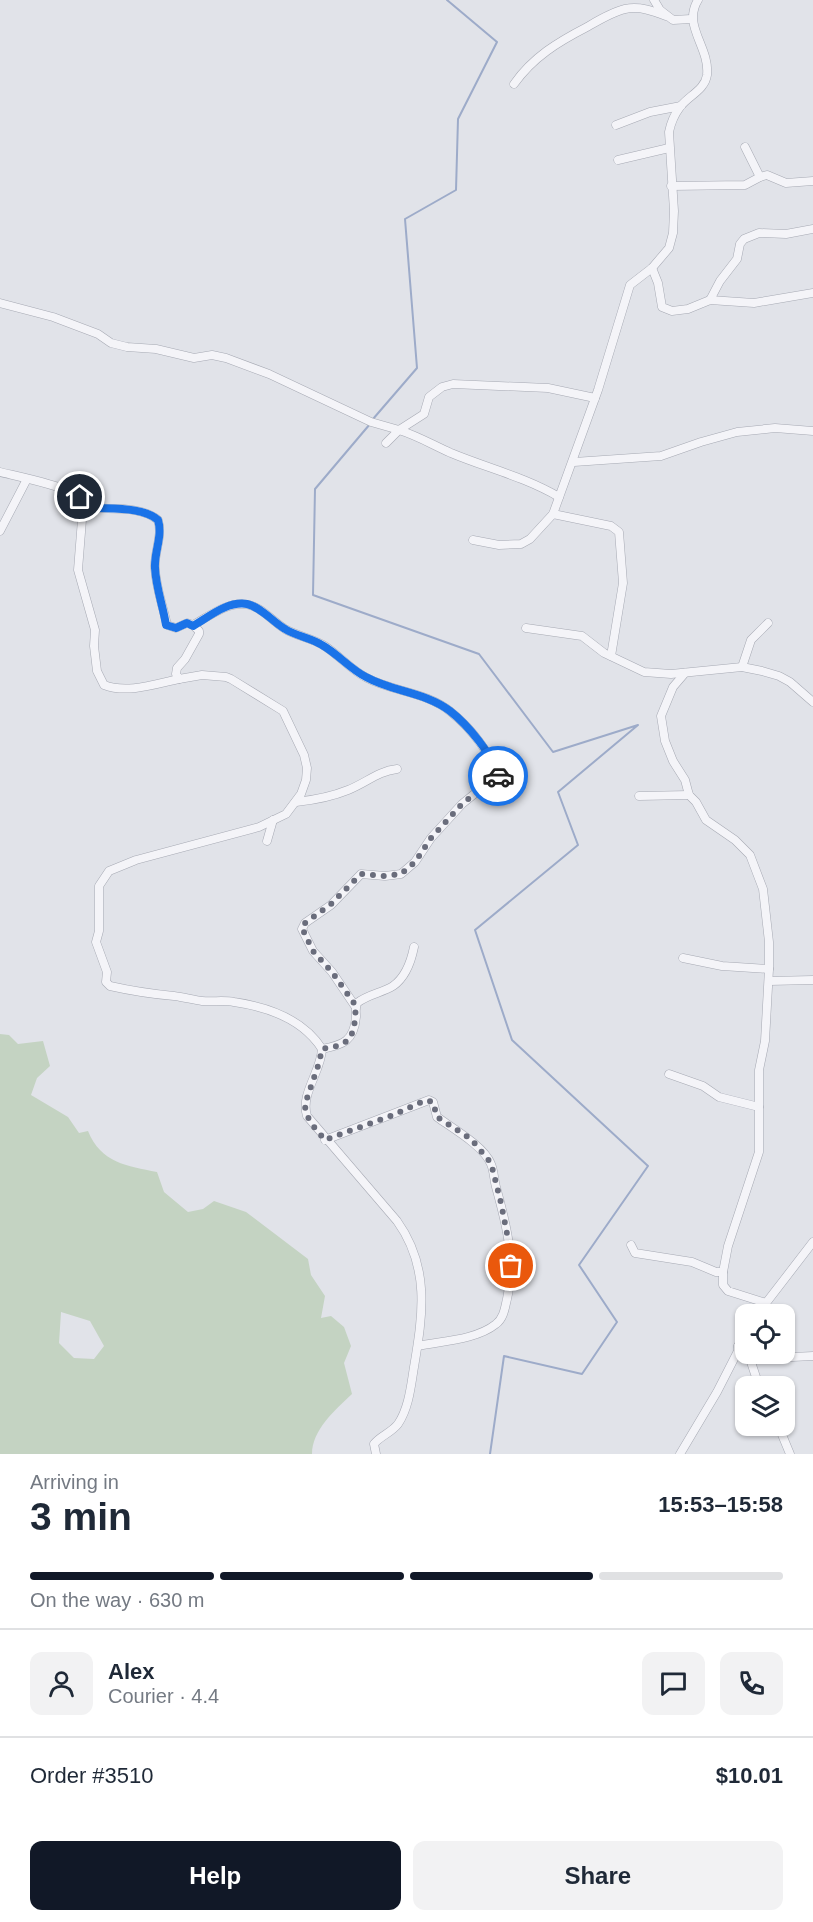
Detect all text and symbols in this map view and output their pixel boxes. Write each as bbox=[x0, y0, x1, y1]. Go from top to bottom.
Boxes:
pin bbox=[54, 471, 105, 522]
icon: home bbox=[63, 480, 96, 513]
courier bbox=[468, 746, 528, 806]
icon: car bbox=[482, 760, 515, 793]
pin bbox=[485, 1240, 536, 1291]
icon: bag bbox=[494, 1249, 527, 1282]
map controls bbox=[735, 1304, 795, 1436]
button: locate bbox=[735, 1304, 795, 1364]
button: layers bbox=[735, 1376, 795, 1436]
text: Arriving in bbox=[30, 1471, 119, 1493]
text: 15:53–15:58 bbox=[658, 1492, 783, 1517]
text: 3 min bbox=[30, 1495, 132, 1538]
text: On the way · 630 m bbox=[30, 1589, 205, 1611]
button: person bbox=[30, 1652, 93, 1715]
button: chat bbox=[642, 1652, 705, 1715]
button: phone bbox=[720, 1652, 783, 1715]
text: Alex bbox=[108, 1659, 154, 1684]
text: Courier · 4.4 bbox=[108, 1685, 219, 1707]
text: Order #3510 bbox=[30, 1763, 154, 1788]
text: $10.01 bbox=[716, 1763, 783, 1788]
button: Help bbox=[30, 1841, 401, 1910]
button: Share bbox=[413, 1841, 783, 1910]

